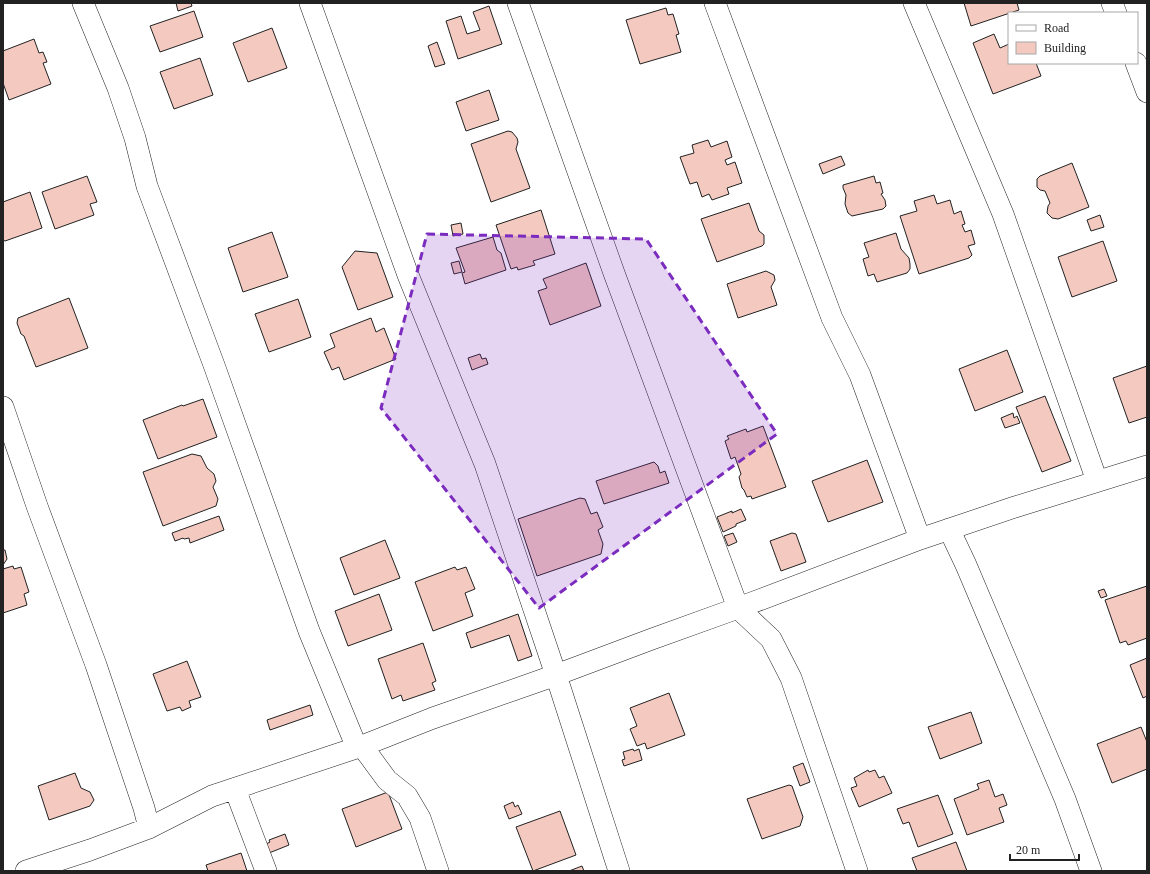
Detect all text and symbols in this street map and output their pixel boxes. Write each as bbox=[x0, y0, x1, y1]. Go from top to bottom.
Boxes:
legend bbox=[1008, 12, 1138, 64]
text: Road bbox=[1044, 21, 1069, 35]
text: Building bbox=[1044, 41, 1086, 55]
scale bar bbox=[1010, 836, 1079, 862]
text: 20 m bbox=[1016, 843, 1041, 857]

